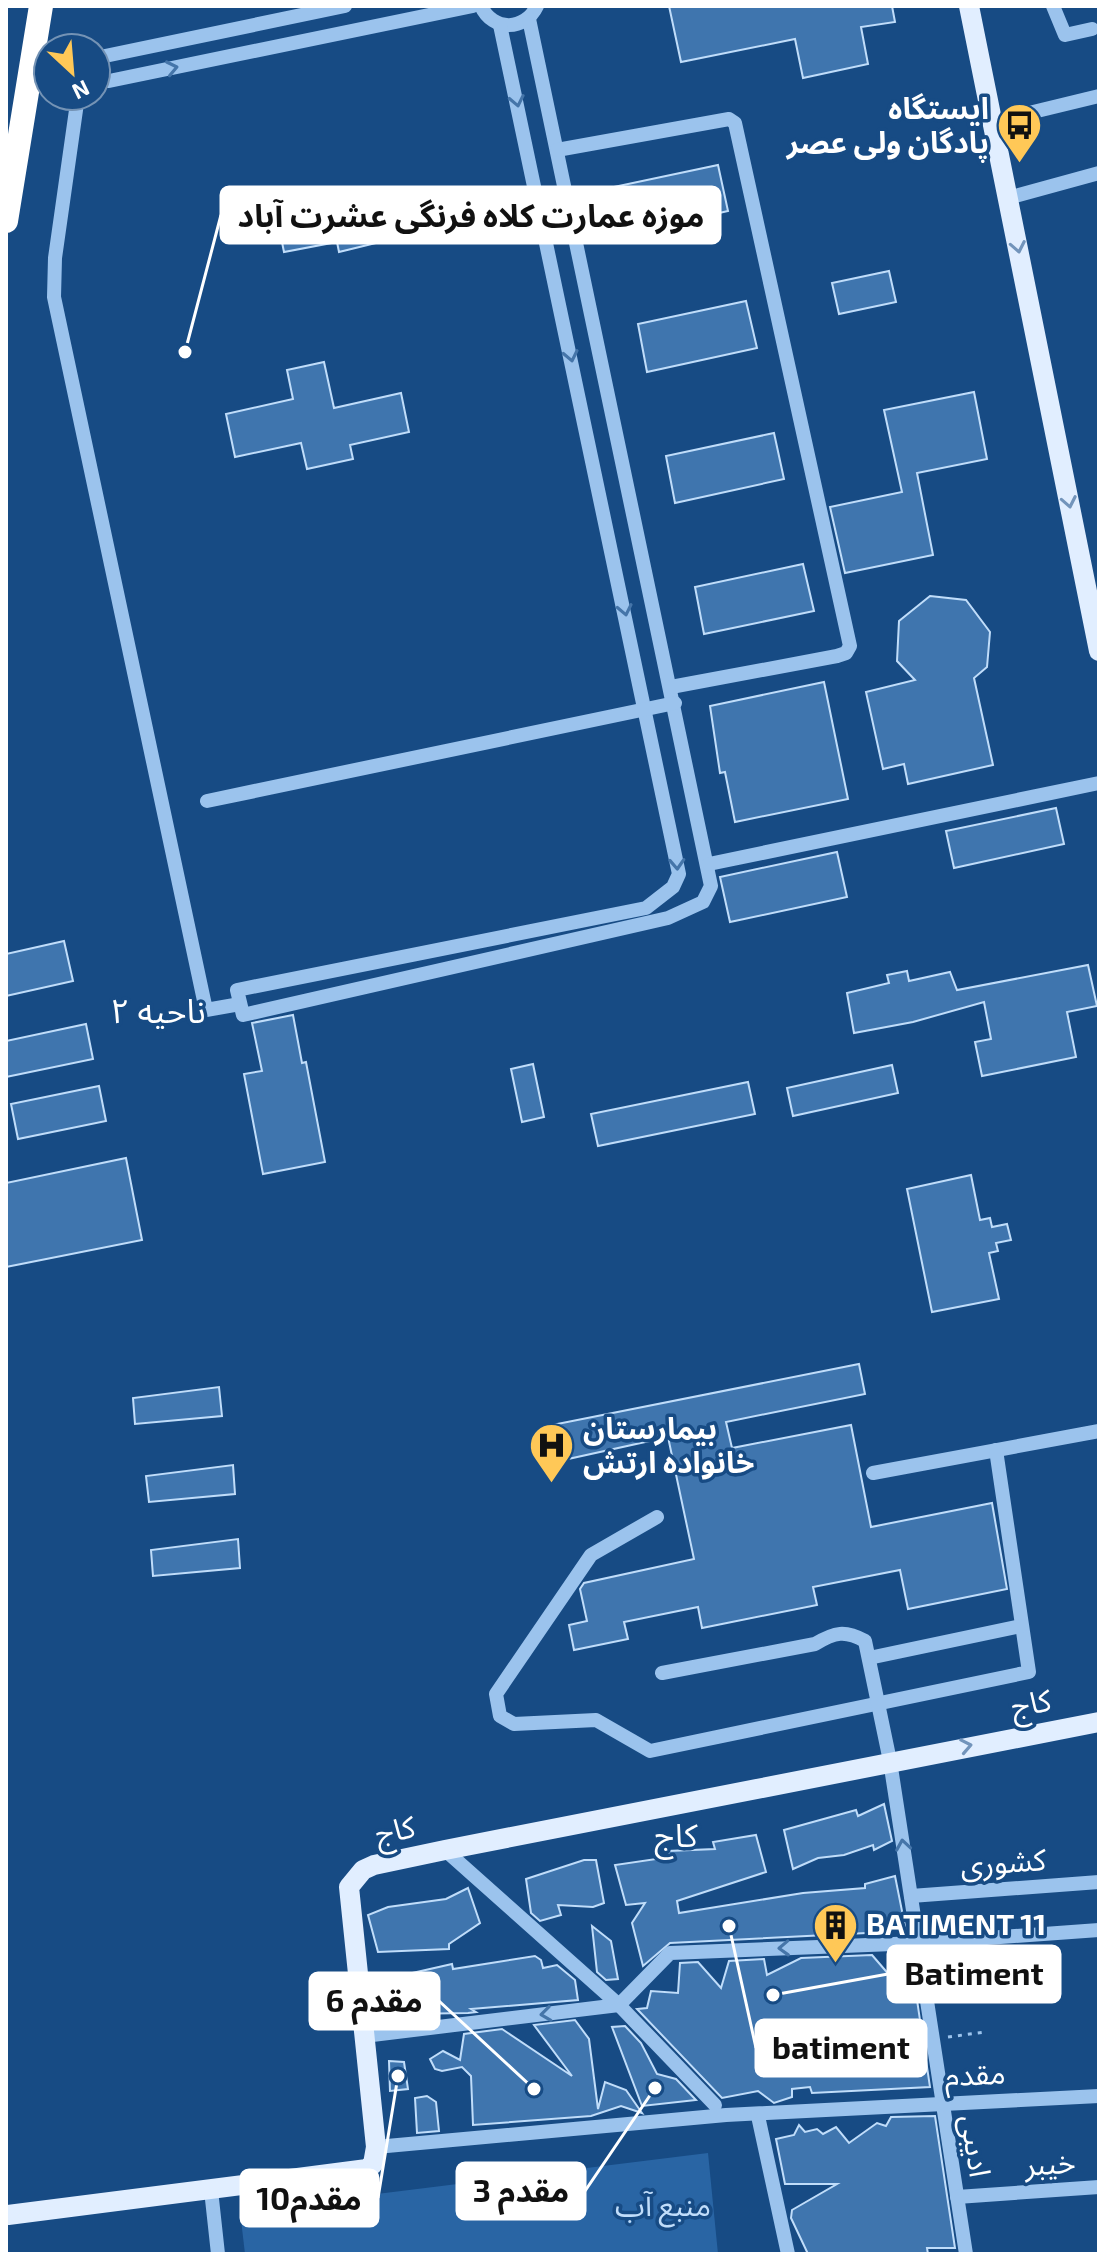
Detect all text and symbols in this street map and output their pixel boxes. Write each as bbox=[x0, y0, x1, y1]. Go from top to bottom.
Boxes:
north arrow bbox=[32, 32, 112, 112]
one-way arrow bbox=[165, 60, 179, 77]
text: N bbox=[68, 76, 94, 106]
place label: ایستگاه پادگان ولی عصر bbox=[785, 89, 989, 163]
one-way arrow bbox=[508, 94, 525, 108]
bus stop icon: ایستگاه پادگان ولی عصر bbox=[996, 102, 1044, 165]
callout: موزه عمارت کلاه فرنگی عشرت آباد bbox=[221, 187, 720, 243]
text: موزه عمارت کلاه فرنگی عشرت آباد bbox=[238, 195, 704, 235]
one-way arrow bbox=[1008, 240, 1025, 254]
one-way arrow bbox=[562, 348, 579, 362]
one-way arrow bbox=[1060, 495, 1077, 508]
one-way arrow bbox=[616, 603, 633, 616]
one-way arrow bbox=[668, 859, 685, 871]
district label: ناحیه ۲ bbox=[110, 989, 206, 1030]
place label: بیمارستان خانواده ارتش bbox=[583, 1409, 755, 1480]
hospital icon: بیمارستان خانواده ارتش bbox=[528, 1422, 576, 1485]
street label: کاج bbox=[1007, 1680, 1056, 1729]
one-way arrow bbox=[960, 1739, 973, 1756]
street label: کاج bbox=[371, 1807, 420, 1857]
district label: کاج bbox=[655, 1815, 698, 1860]
one-way arrow bbox=[895, 1838, 912, 1852]
street label: کشوری bbox=[959, 1840, 1048, 1883]
building icon: BATIMENT 11 bbox=[811, 1901, 859, 1964]
place label: BATIMENT 11 bbox=[866, 1905, 1046, 1941]
one-way arrow bbox=[777, 1940, 790, 1957]
callout: Batiment bbox=[888, 1946, 1060, 2002]
text: Batiment bbox=[904, 1953, 1044, 1991]
callout: 6 مقدم bbox=[310, 1973, 439, 2029]
text: 6 مقدم bbox=[325, 1980, 423, 2026]
one-way arrow bbox=[539, 2005, 552, 2022]
callout: batiment bbox=[756, 2020, 926, 2076]
text: batiment bbox=[772, 2027, 910, 2065]
street label: مقدم bbox=[943, 2053, 1007, 2099]
street label: ادیبی bbox=[953, 2112, 1000, 2180]
street label: خیبر bbox=[1022, 2142, 1077, 2183]
callout: 3 مقدم bbox=[457, 2163, 585, 2219]
callout: 10مقدم bbox=[241, 2170, 378, 2226]
text: 3 مقدم bbox=[473, 2170, 569, 2216]
text: 10مقدم bbox=[256, 2178, 362, 2224]
park label: منبع آب bbox=[615, 2186, 711, 2228]

